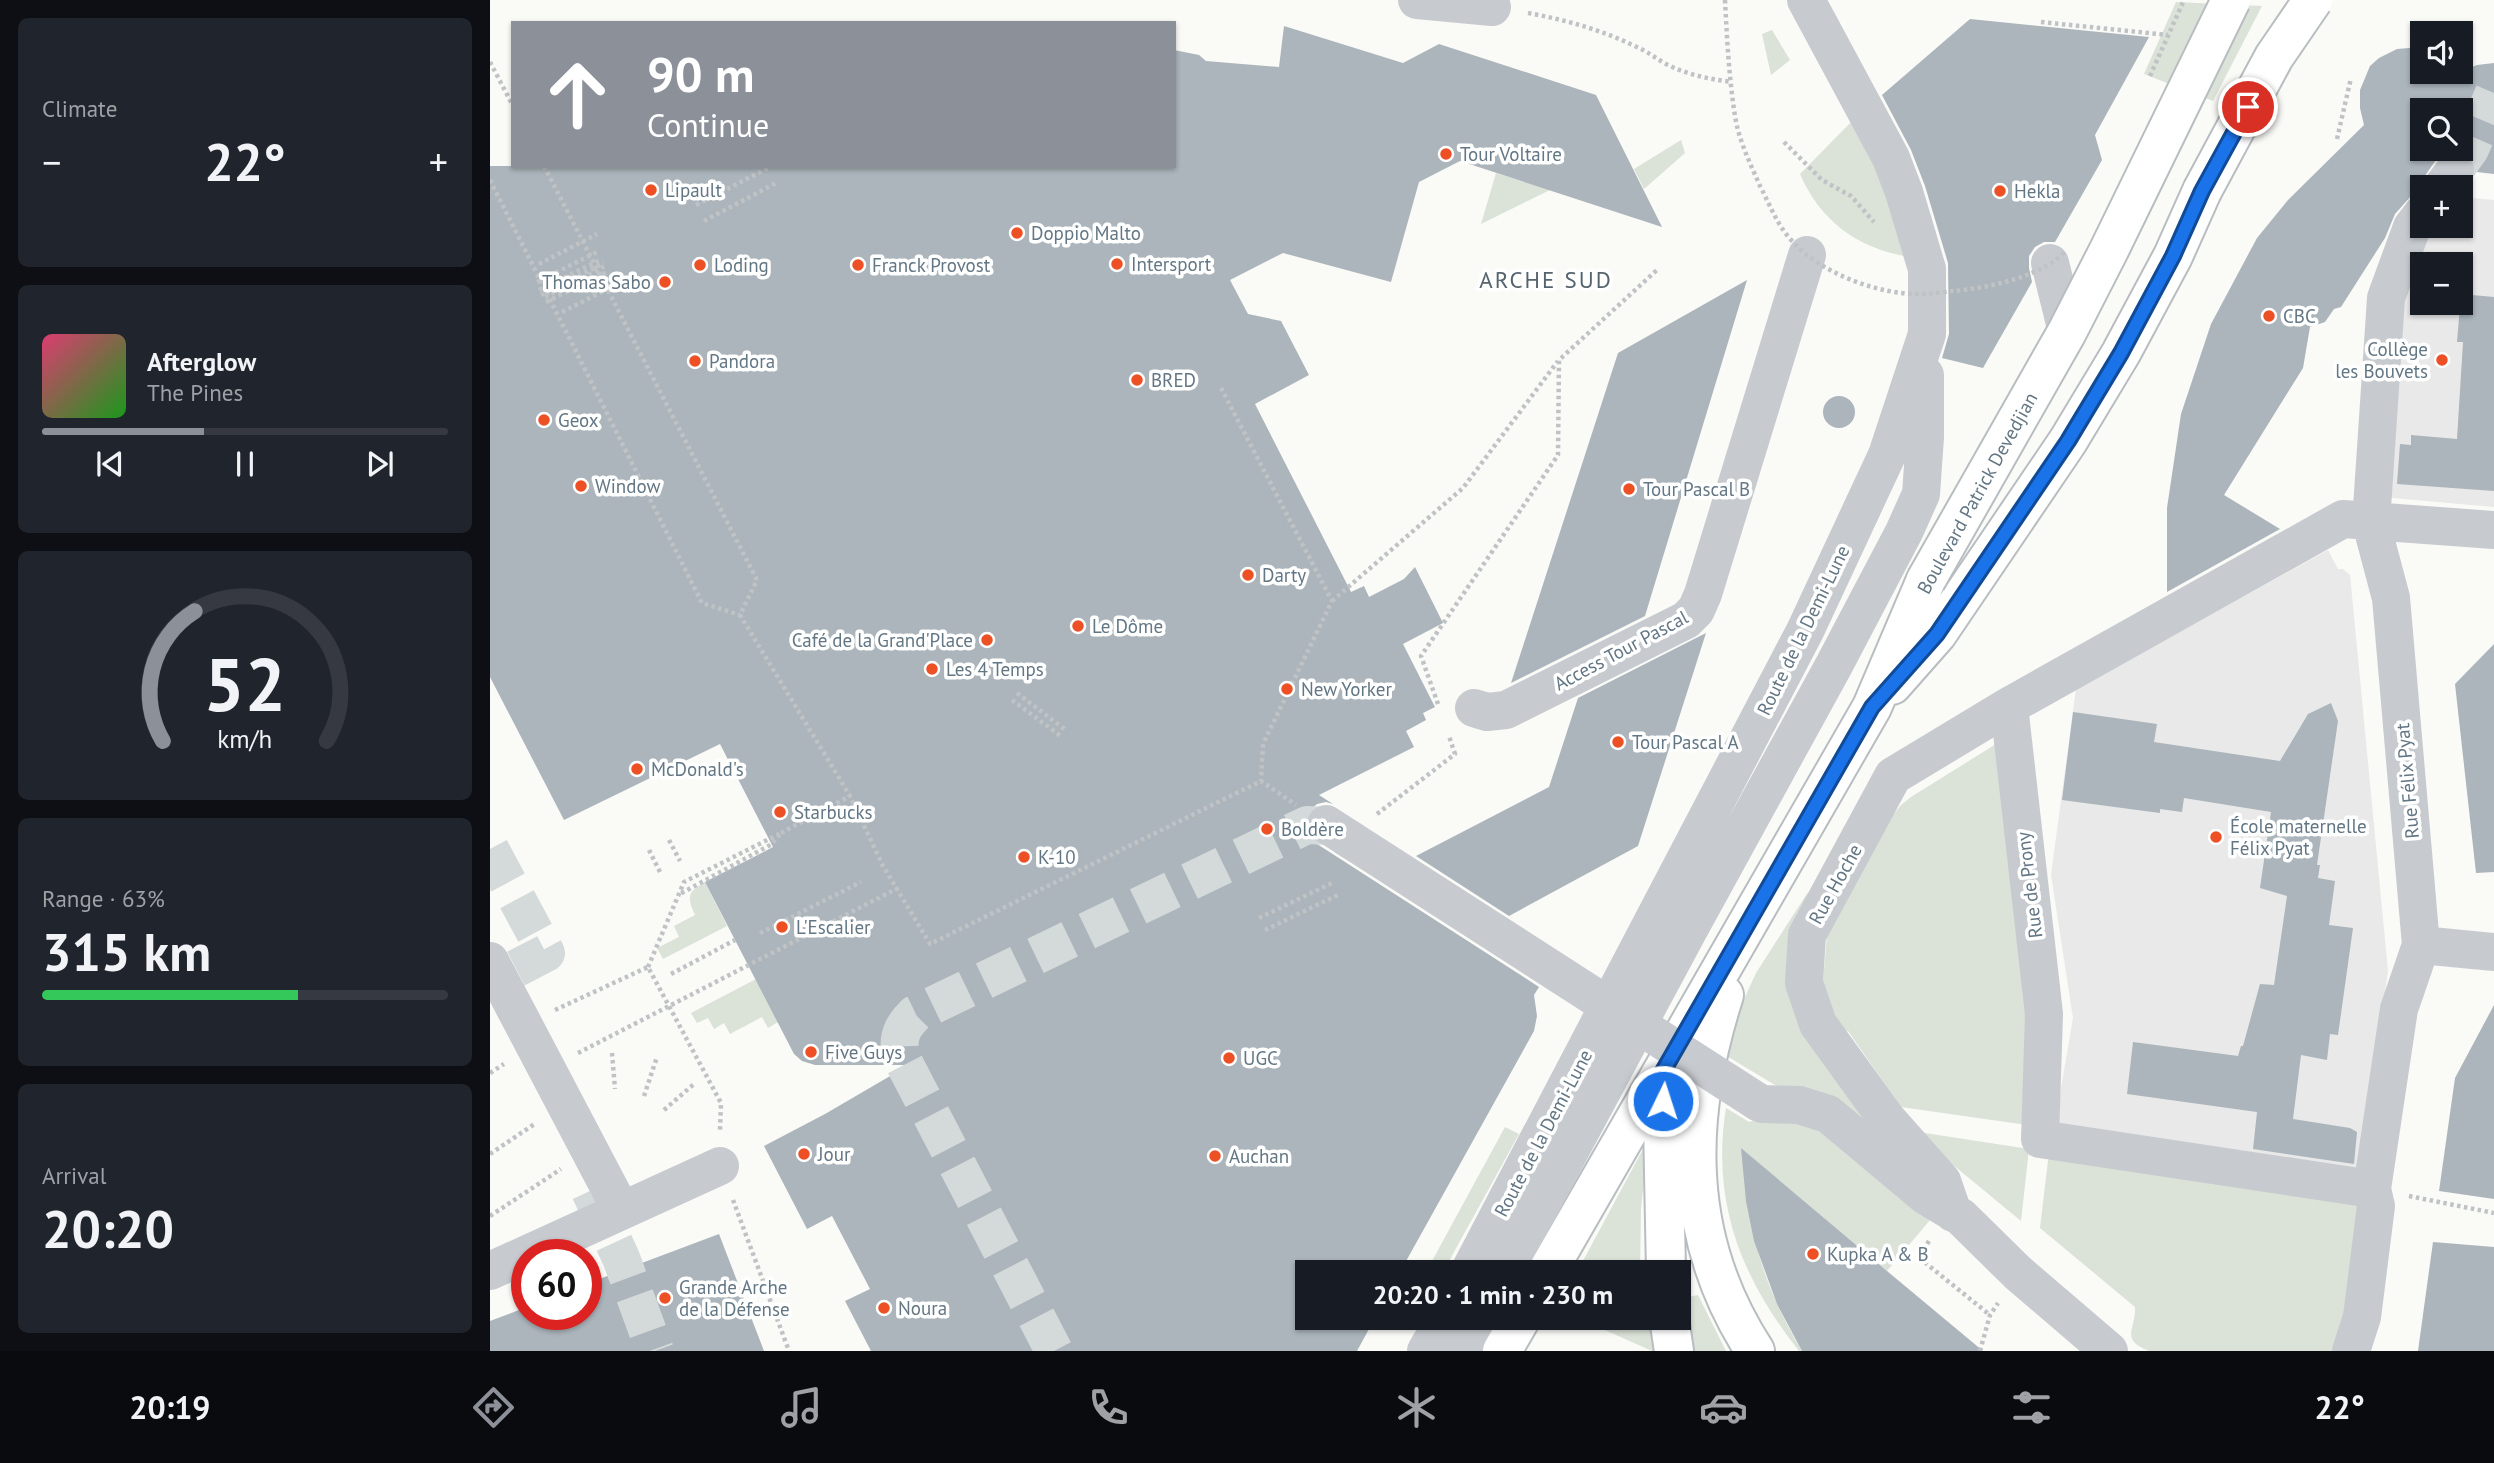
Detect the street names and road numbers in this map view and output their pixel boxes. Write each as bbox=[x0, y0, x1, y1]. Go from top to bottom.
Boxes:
street label: Boulevard Patrick Devedjian bbox=[1912, 388, 2042, 598]
street label: Route de la Demi-Lune bbox=[1751, 541, 1855, 719]
street label: Access Tour Pascal bbox=[1550, 604, 1692, 695]
street label: Rue Félix Pyat bbox=[2390, 722, 2424, 840]
street label: Rue de Prony bbox=[2011, 830, 2047, 940]
street label: Rue Hoche bbox=[1803, 840, 1867, 928]
street label: Route de la Demi-Lune bbox=[1489, 1045, 1597, 1221]

